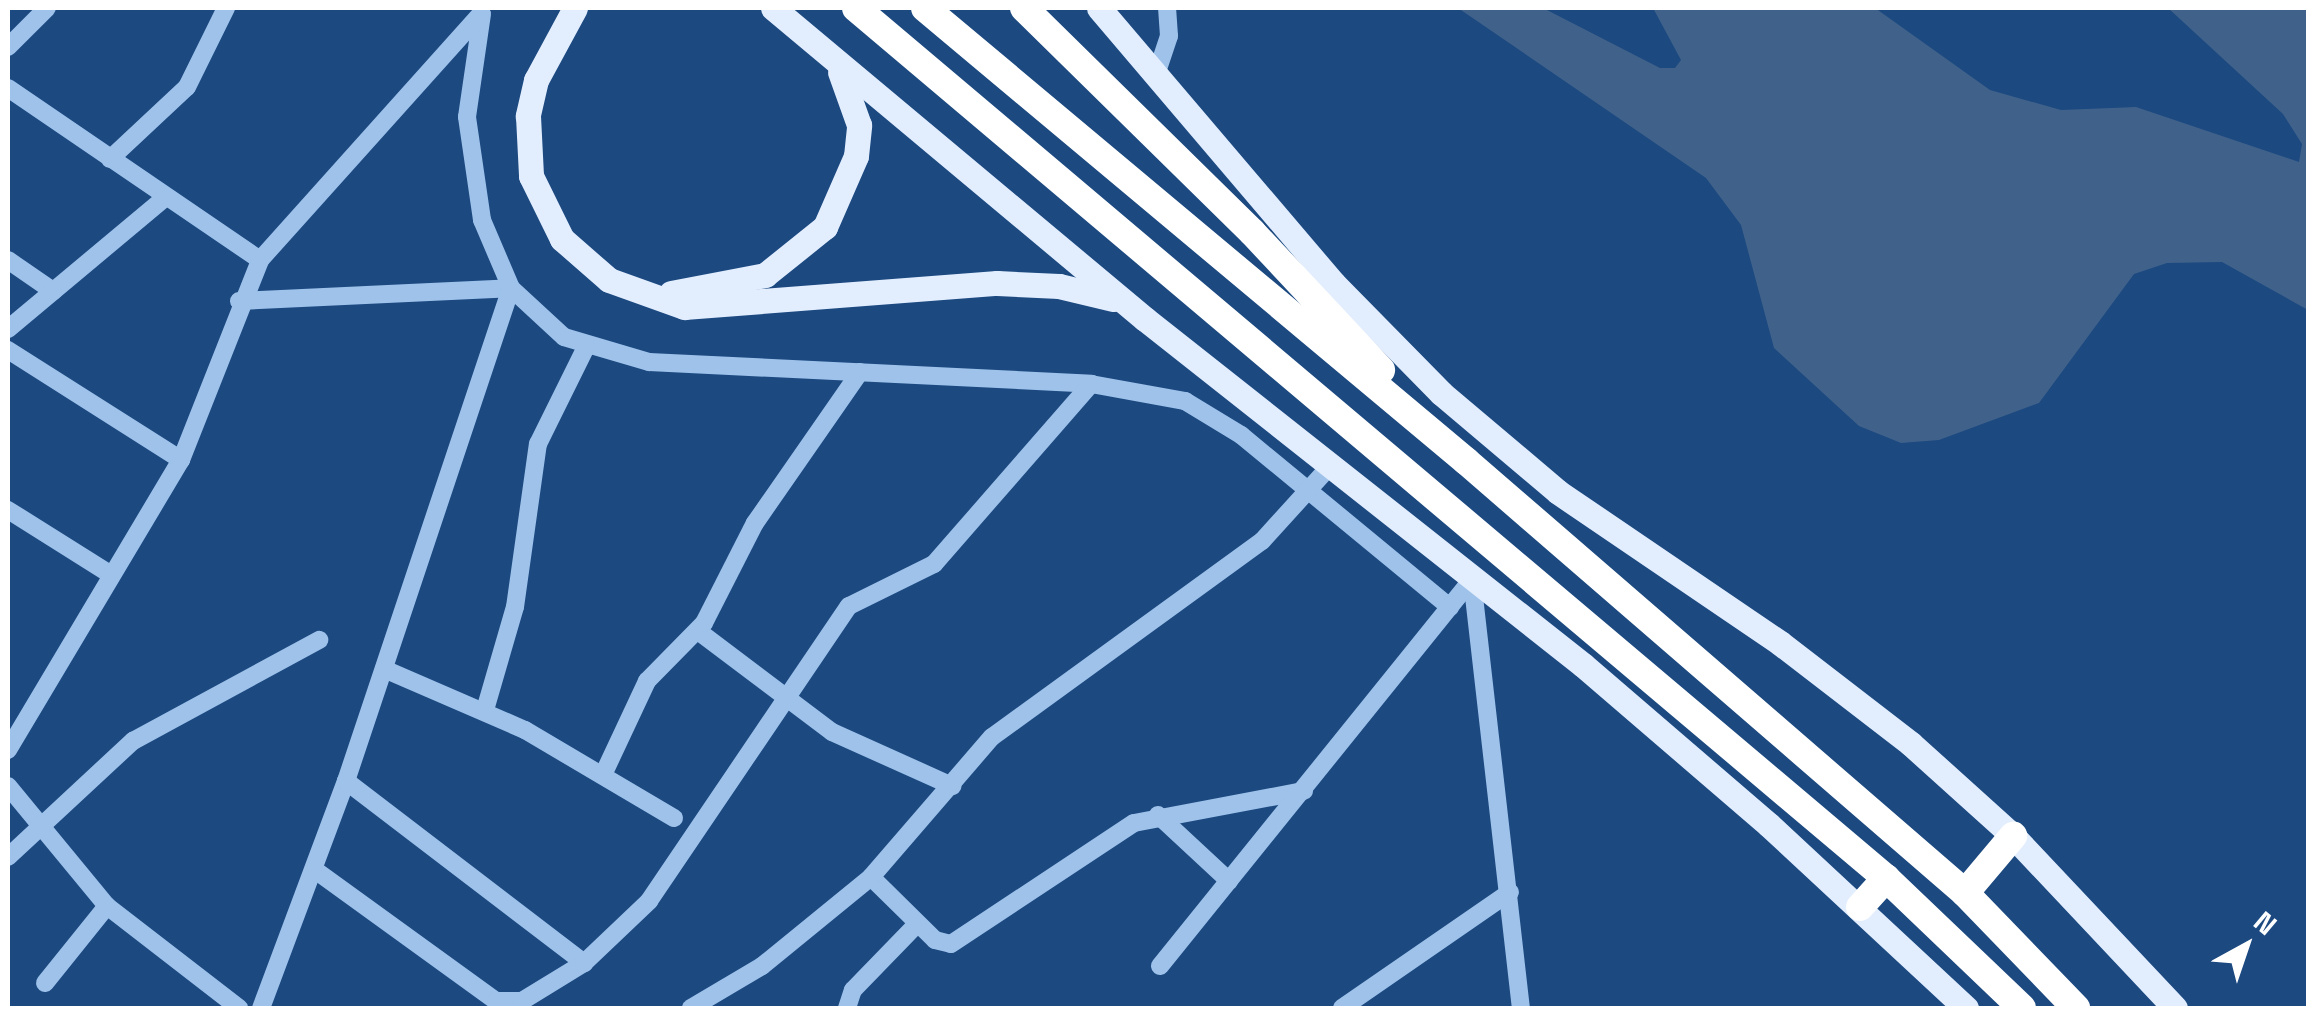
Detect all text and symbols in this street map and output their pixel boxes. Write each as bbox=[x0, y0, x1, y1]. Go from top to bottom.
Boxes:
north arrow bbox=[2196, 896, 2296, 996]
text: N bbox=[2247, 903, 2284, 943]

